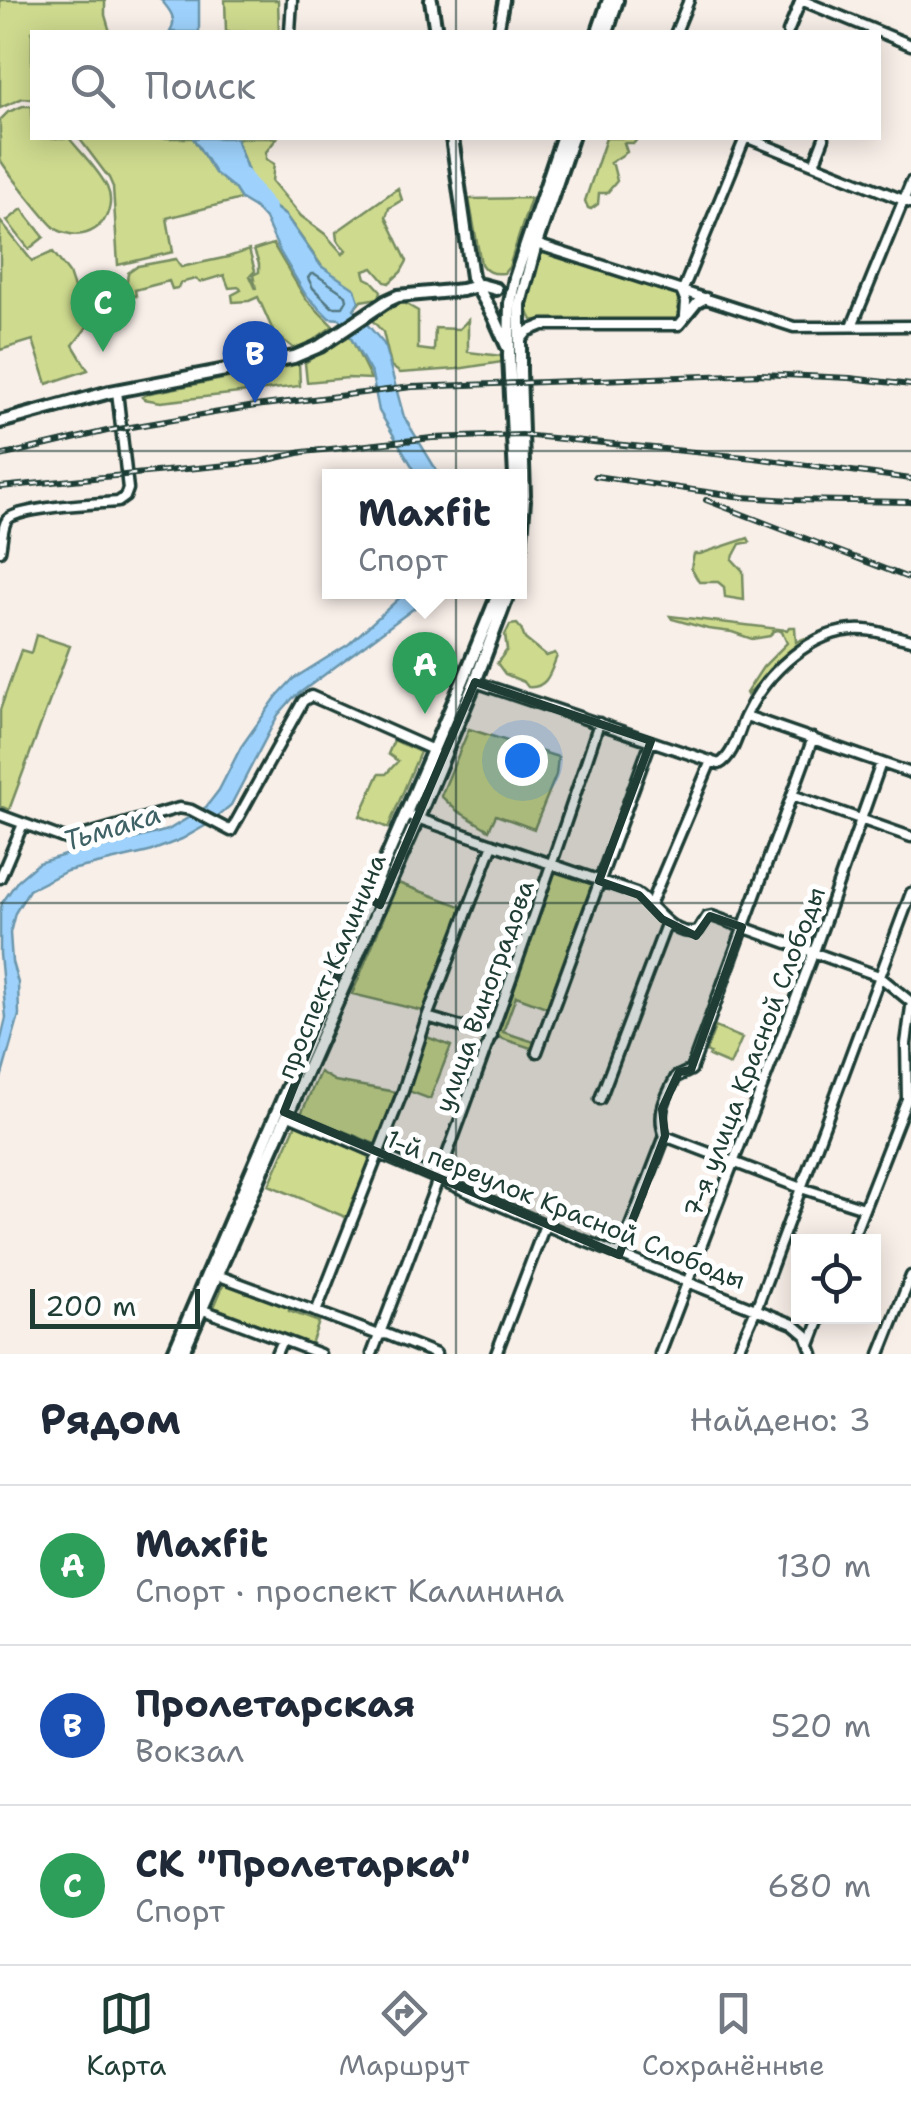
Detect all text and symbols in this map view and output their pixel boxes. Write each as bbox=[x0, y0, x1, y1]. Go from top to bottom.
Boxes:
search box bbox=[30, 30, 881, 140]
icon: search bbox=[65, 58, 120, 113]
text: Поиск bbox=[145, 60, 256, 111]
pin: C bbox=[70, 270, 136, 352]
pin: B bbox=[222, 320, 288, 403]
popup bbox=[322, 469, 527, 599]
text: Maxfit bbox=[358, 487, 491, 538]
text: Спорт bbox=[358, 538, 448, 581]
pin: A bbox=[392, 632, 458, 714]
your location bbox=[497, 735, 548, 786]
water label: Тьмака bbox=[59, 794, 165, 860]
street label: проспект Калинина bbox=[268, 848, 394, 1084]
street label: улица Виноградова bbox=[426, 875, 542, 1117]
street label: 7-я улица Красной Слободы bbox=[675, 882, 833, 1222]
street label: 1-й переулок Красной Слободы bbox=[381, 1121, 751, 1297]
map controls bbox=[791, 1234, 881, 1324]
button: locate bbox=[791, 1234, 881, 1324]
scale bar bbox=[30, 1284, 200, 1328]
text: 200 m bbox=[45, 1287, 136, 1325]
text: Рядом bbox=[40, 1391, 181, 1447]
text: Найдено: 3 bbox=[690, 1398, 871, 1441]
text: Maxfit bbox=[135, 1518, 268, 1569]
text: A bbox=[60, 1544, 85, 1587]
text: 130 m bbox=[776, 1544, 871, 1587]
text: Спорт · проспект Калинина bbox=[135, 1569, 564, 1612]
text: Пролетарская bbox=[135, 1678, 415, 1729]
text: B bbox=[63, 1704, 82, 1747]
text: 520 m bbox=[771, 1704, 871, 1747]
text: Вокзал bbox=[135, 1729, 244, 1772]
text: СК "Пролетарка" bbox=[135, 1838, 470, 1889]
text: C bbox=[63, 1864, 82, 1907]
text: 680 m bbox=[767, 1864, 871, 1907]
text: Спорт bbox=[135, 1889, 225, 1932]
tab: Карта bbox=[86, 1986, 166, 2084]
tab: Маршрут bbox=[339, 1986, 469, 2084]
tab: Сохранённые bbox=[642, 1986, 825, 2084]

